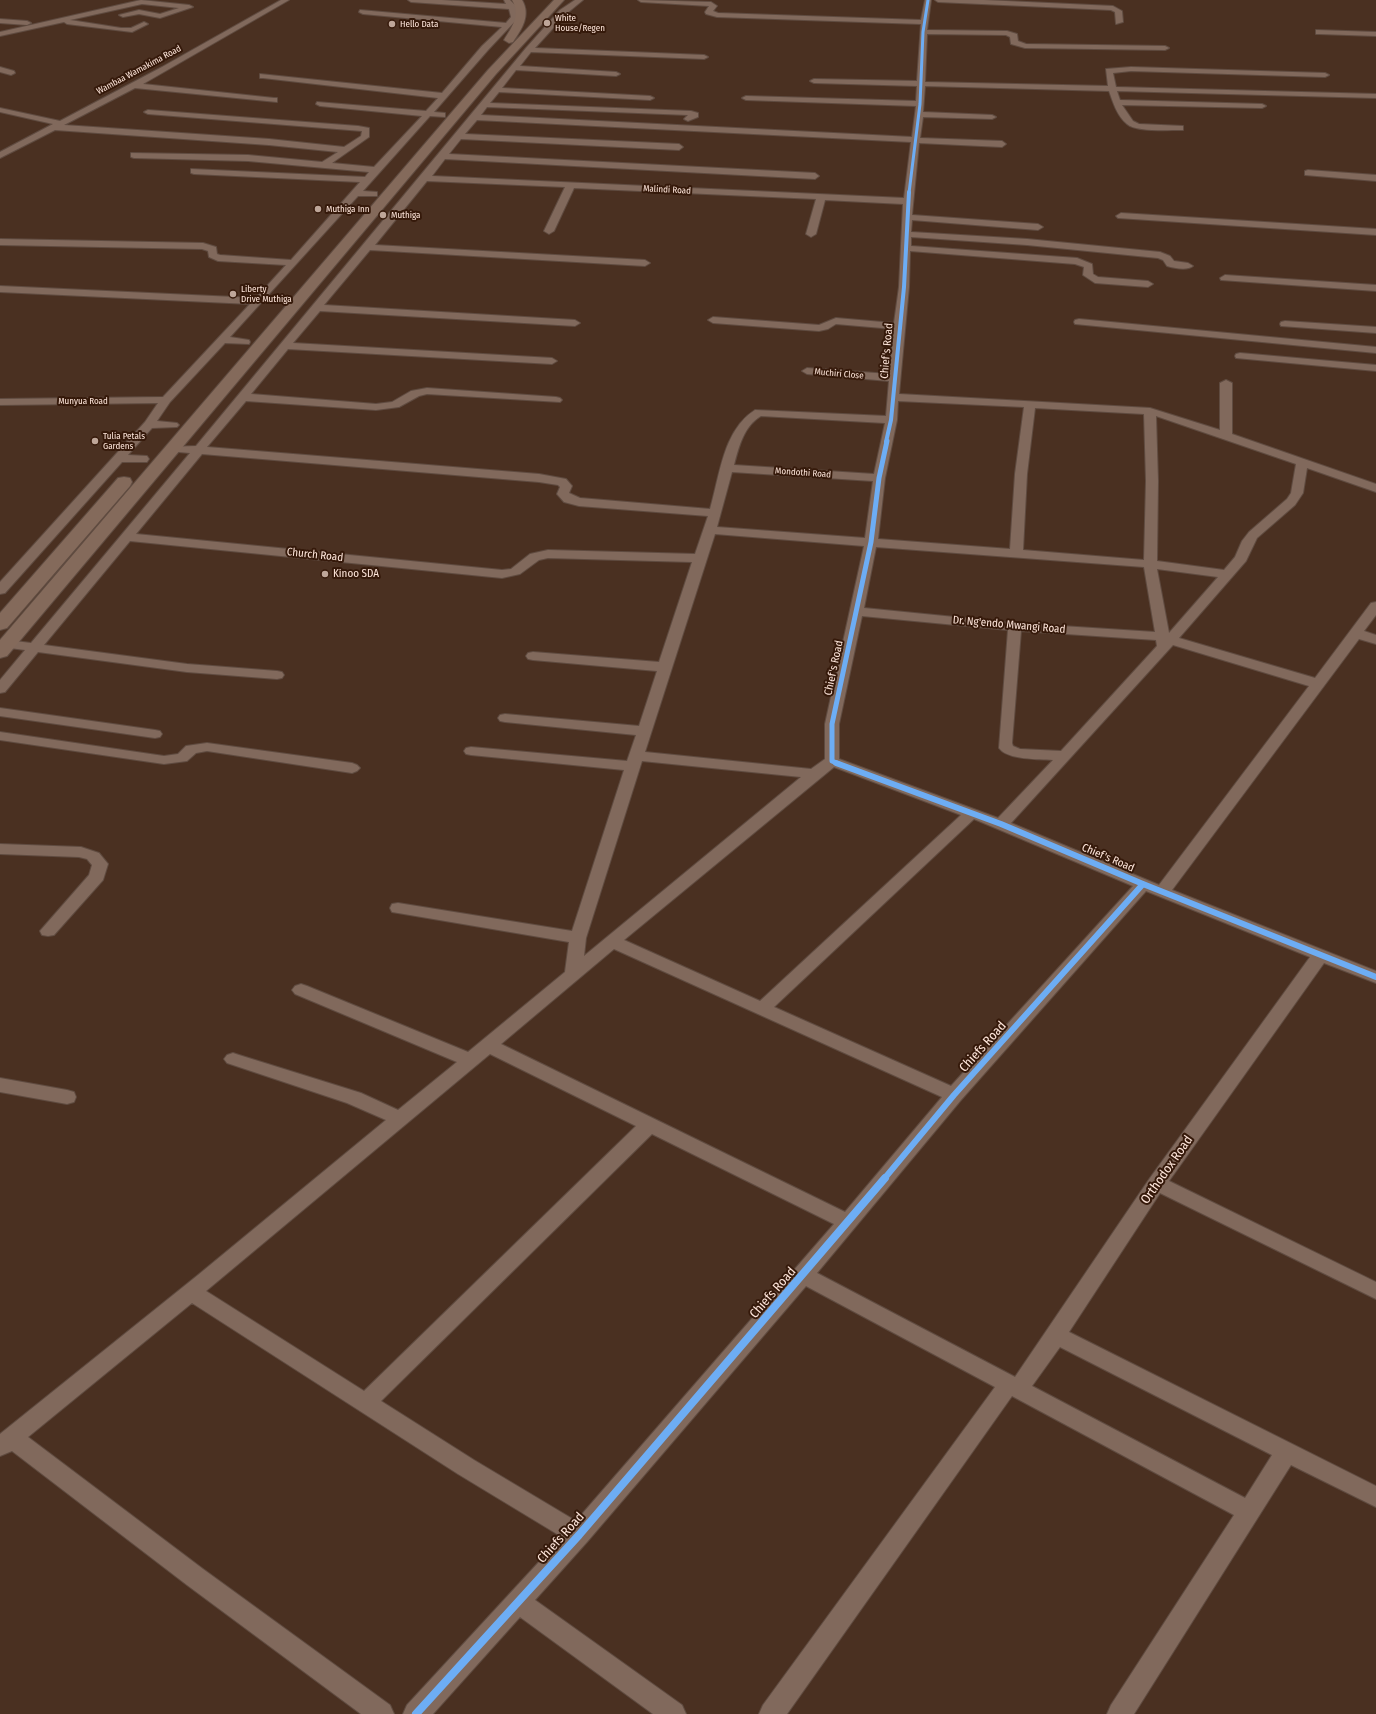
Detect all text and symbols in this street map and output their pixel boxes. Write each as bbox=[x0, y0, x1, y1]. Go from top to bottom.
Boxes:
place label: White House/Regen bbox=[555, 13, 605, 34]
marker: White House/Regen bbox=[542, 18, 552, 28]
marker: Hello Data bbox=[387, 19, 397, 29]
place label: Hello Data bbox=[400, 19, 438, 29]
street label: Wambaa Wamakima Road bbox=[95, 43, 183, 97]
street label: Malindi Road bbox=[643, 183, 691, 197]
marker: Muthiga Inn bbox=[313, 204, 323, 214]
place label: Muthiga Inn bbox=[326, 204, 369, 214]
marker: Muthiga bbox=[378, 210, 388, 220]
place label: Muthiga bbox=[391, 210, 421, 220]
place label: Liberty Drive Muthiga bbox=[241, 284, 292, 305]
marker: Liberty Drive Muthiga bbox=[228, 289, 238, 299]
street label: Chief's Road bbox=[878, 323, 896, 379]
street label: Muchiri Close bbox=[814, 366, 864, 382]
street label: Munyua Road bbox=[58, 396, 108, 406]
place label: Tulia Petals Gardens bbox=[103, 431, 145, 452]
marker: Tulia Petals Gardens bbox=[90, 436, 100, 446]
street label: Mondothi Road bbox=[775, 466, 831, 480]
street label: Church Road bbox=[286, 545, 344, 565]
place label: Kinoo SDA bbox=[333, 567, 379, 581]
marker: Kinoo SDA bbox=[320, 569, 330, 579]
street label: Dr. Ng'endo Mwangi Road bbox=[952, 613, 1066, 637]
street label: Chief's Road bbox=[822, 639, 846, 697]
street label: Chief's Road bbox=[1080, 841, 1136, 875]
street label: Chiefs Road bbox=[956, 1019, 1010, 1075]
street label: Orthodox Road bbox=[1138, 1133, 1196, 1207]
street label: Chiefs Road bbox=[747, 1264, 799, 1322]
street label: Chiefs Road bbox=[534, 1510, 588, 1566]

